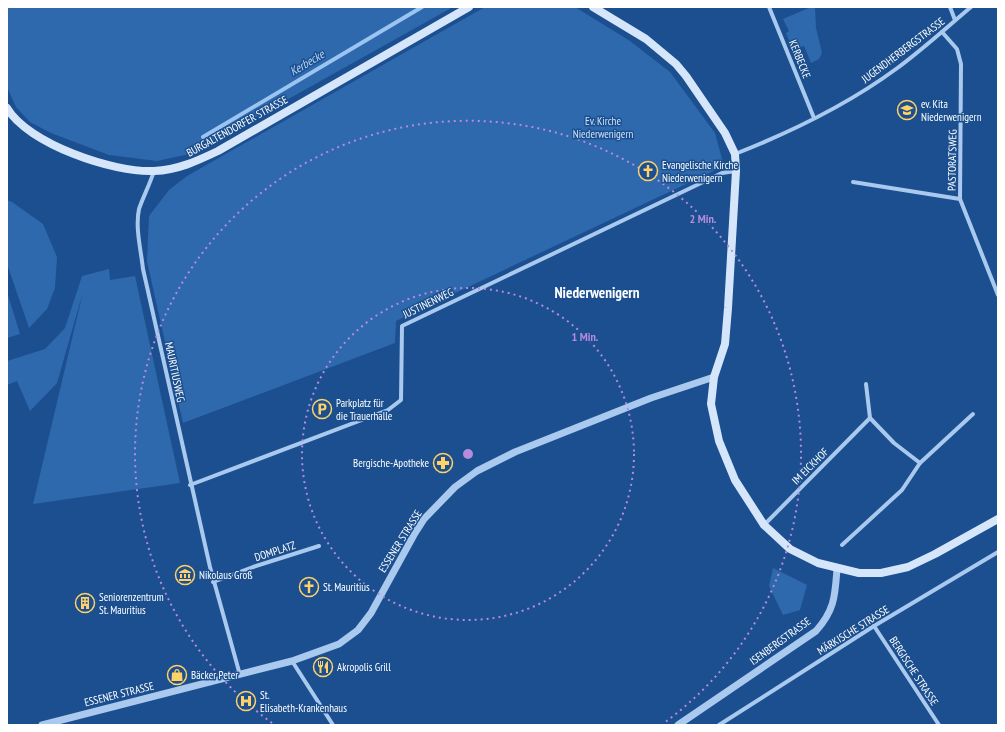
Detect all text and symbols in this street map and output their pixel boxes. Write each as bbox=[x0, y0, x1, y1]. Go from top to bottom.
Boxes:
street label: JUGENDHERBERGSTRASSE bbox=[858, 14, 948, 86]
street label: KERBECKE bbox=[786, 38, 814, 81]
water label: Kerbecke bbox=[287, 46, 328, 79]
street label: BURGALTENDORFER STRASSE bbox=[184, 92, 290, 160]
place label: ev. Kita Niederwenigern bbox=[921, 97, 982, 124]
school or university icon: ev. Kita Niederwenigern bbox=[896, 99, 918, 121]
park label: Ev. Kirche Niederwenigern bbox=[573, 114, 633, 141]
street label: PASTORATSWEG bbox=[944, 129, 960, 191]
place label: Evangelische Kirche Niederwenigern bbox=[662, 158, 738, 185]
church icon: Evangelische Kirche Niederwenigern bbox=[637, 160, 659, 182]
text: 2 Min. bbox=[690, 211, 717, 226]
district label: Niederwenigern bbox=[555, 283, 640, 302]
street label: JUSTINENWEG bbox=[399, 285, 456, 322]
text: 1 Min. bbox=[572, 329, 599, 344]
street label: MAURITIUSWEG bbox=[162, 341, 188, 403]
place label: Parkplatz für die Trauerhalle bbox=[336, 396, 393, 423]
parking icon: Parkplatz für die Trauerhalle bbox=[311, 398, 333, 420]
street label: IM EICKHOF bbox=[789, 444, 832, 487]
centre of rings bbox=[461, 447, 475, 461]
pharmacy icon: Bergische-Apotheke bbox=[432, 452, 454, 474]
place label: Bergische-Apotheke bbox=[353, 456, 429, 470]
street label: ESSENER STRASSE bbox=[375, 507, 425, 575]
street label: DOMPLATZ bbox=[253, 538, 297, 564]
museum icon: Nikolaus Groß bbox=[174, 564, 196, 586]
place label: Nikolaus Groß bbox=[199, 568, 253, 582]
church icon: St. Mauritius bbox=[298, 576, 320, 598]
place label: St. Mauritius bbox=[323, 580, 370, 594]
place label: Seniorenzentrum St. Mauritius bbox=[99, 590, 164, 617]
building icon: Seniorenzentrum St. Mauritius bbox=[74, 592, 96, 614]
street label: MÄRKISCHE STRASSE bbox=[814, 602, 892, 658]
street label: ISENBERGSTRASSE bbox=[747, 614, 814, 668]
street label: BERGISCHE STRASSE bbox=[886, 634, 942, 708]
restaurant icon: Akropolis Grill bbox=[312, 656, 334, 678]
place label: Akropolis Grill bbox=[337, 660, 391, 674]
shop icon: Bäcker Peter bbox=[166, 664, 188, 686]
place label: Bäcker Peter bbox=[191, 668, 238, 682]
street label: ESSENER STRASSE bbox=[83, 679, 155, 709]
place label: St. Elisabeth-Krankenhaus bbox=[260, 688, 347, 715]
hospital icon: St. Elisabeth-Krankenhaus bbox=[235, 690, 257, 712]

